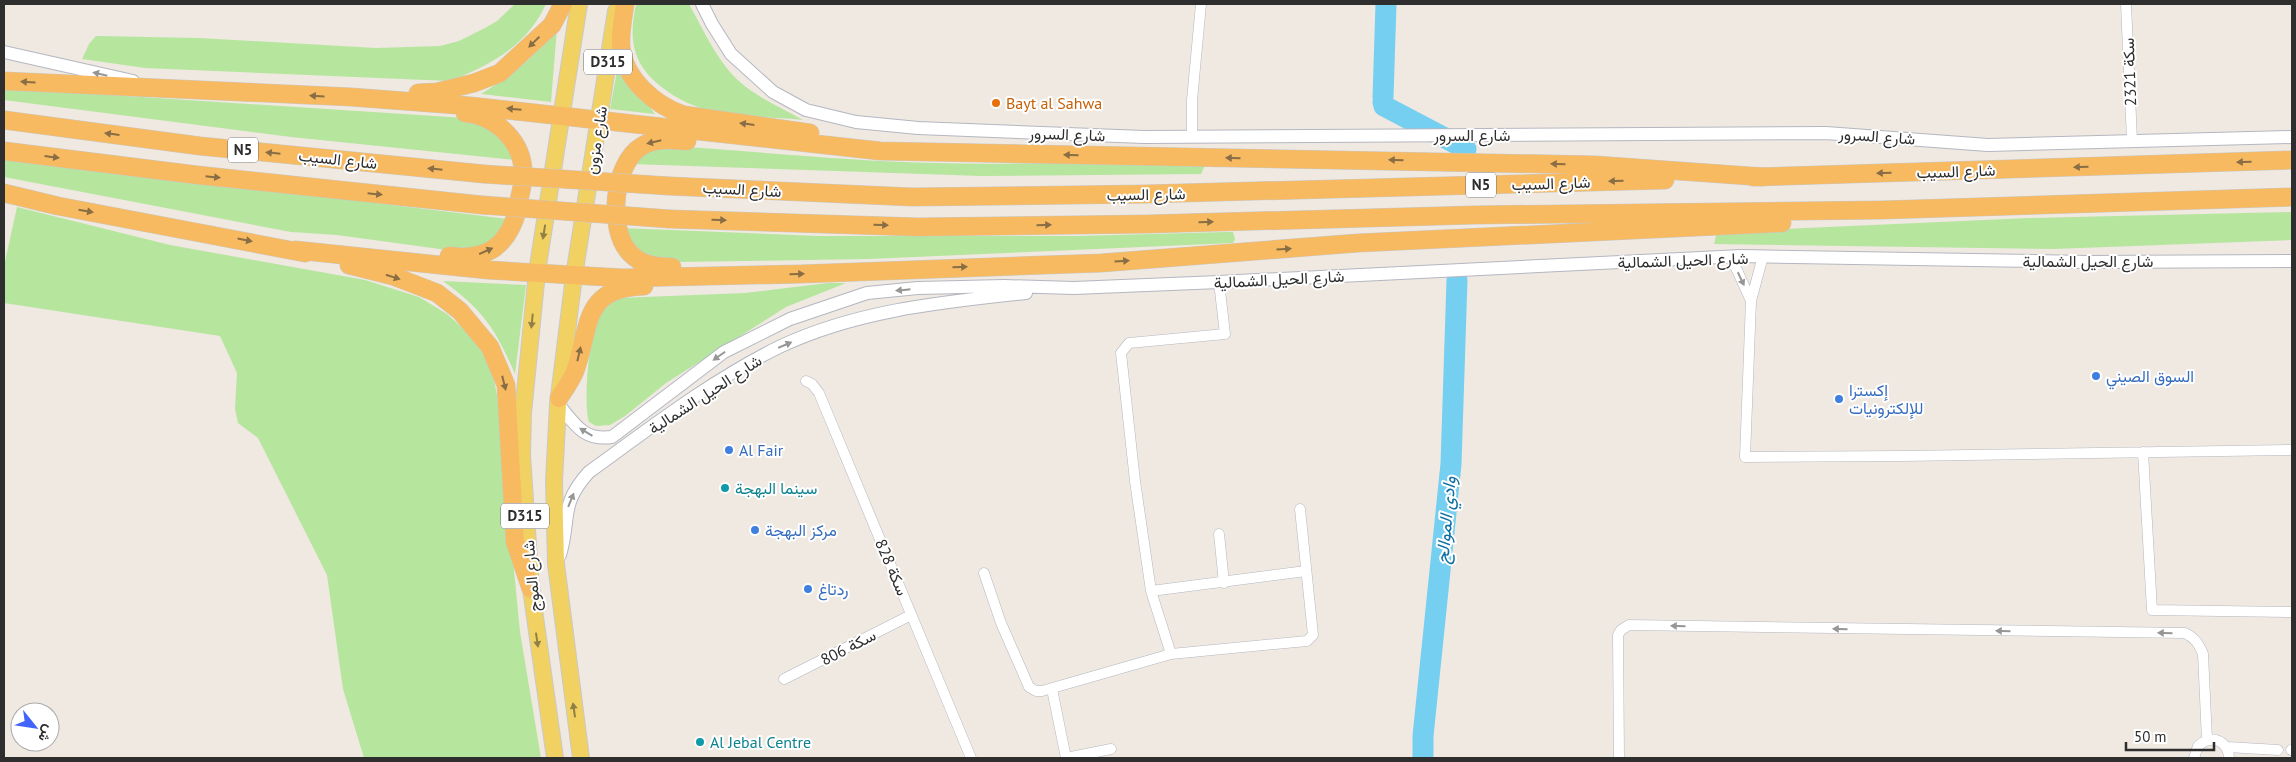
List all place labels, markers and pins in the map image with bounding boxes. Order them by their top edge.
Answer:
place label: Bayt al Sahwa [1006,93,1102,113]
marker: Bayt al Sahwa [990,97,1002,109]
place label: السوق الصيني [2106,366,2194,390]
marker: السوق الصيني [2090,370,2102,382]
place label: إكسترا للإلكترونيات [1849,380,1923,419]
marker: إكسترا للإلكترونيات [1833,393,1845,405]
place label: Al Fair [739,440,784,460]
marker: Al Fair [723,444,735,456]
place label: سينما البهجة [735,478,817,499]
marker: سينما البهجة [719,482,731,494]
place label: مركز البهجة [765,520,837,541]
marker: مركز البهجة [749,524,761,536]
place label: ردتاغ [818,579,849,601]
marker: ردتاغ [802,583,814,595]
place label: Al Jebal Centre [710,732,811,752]
marker: Al Jebal Centre [694,736,706,748]

